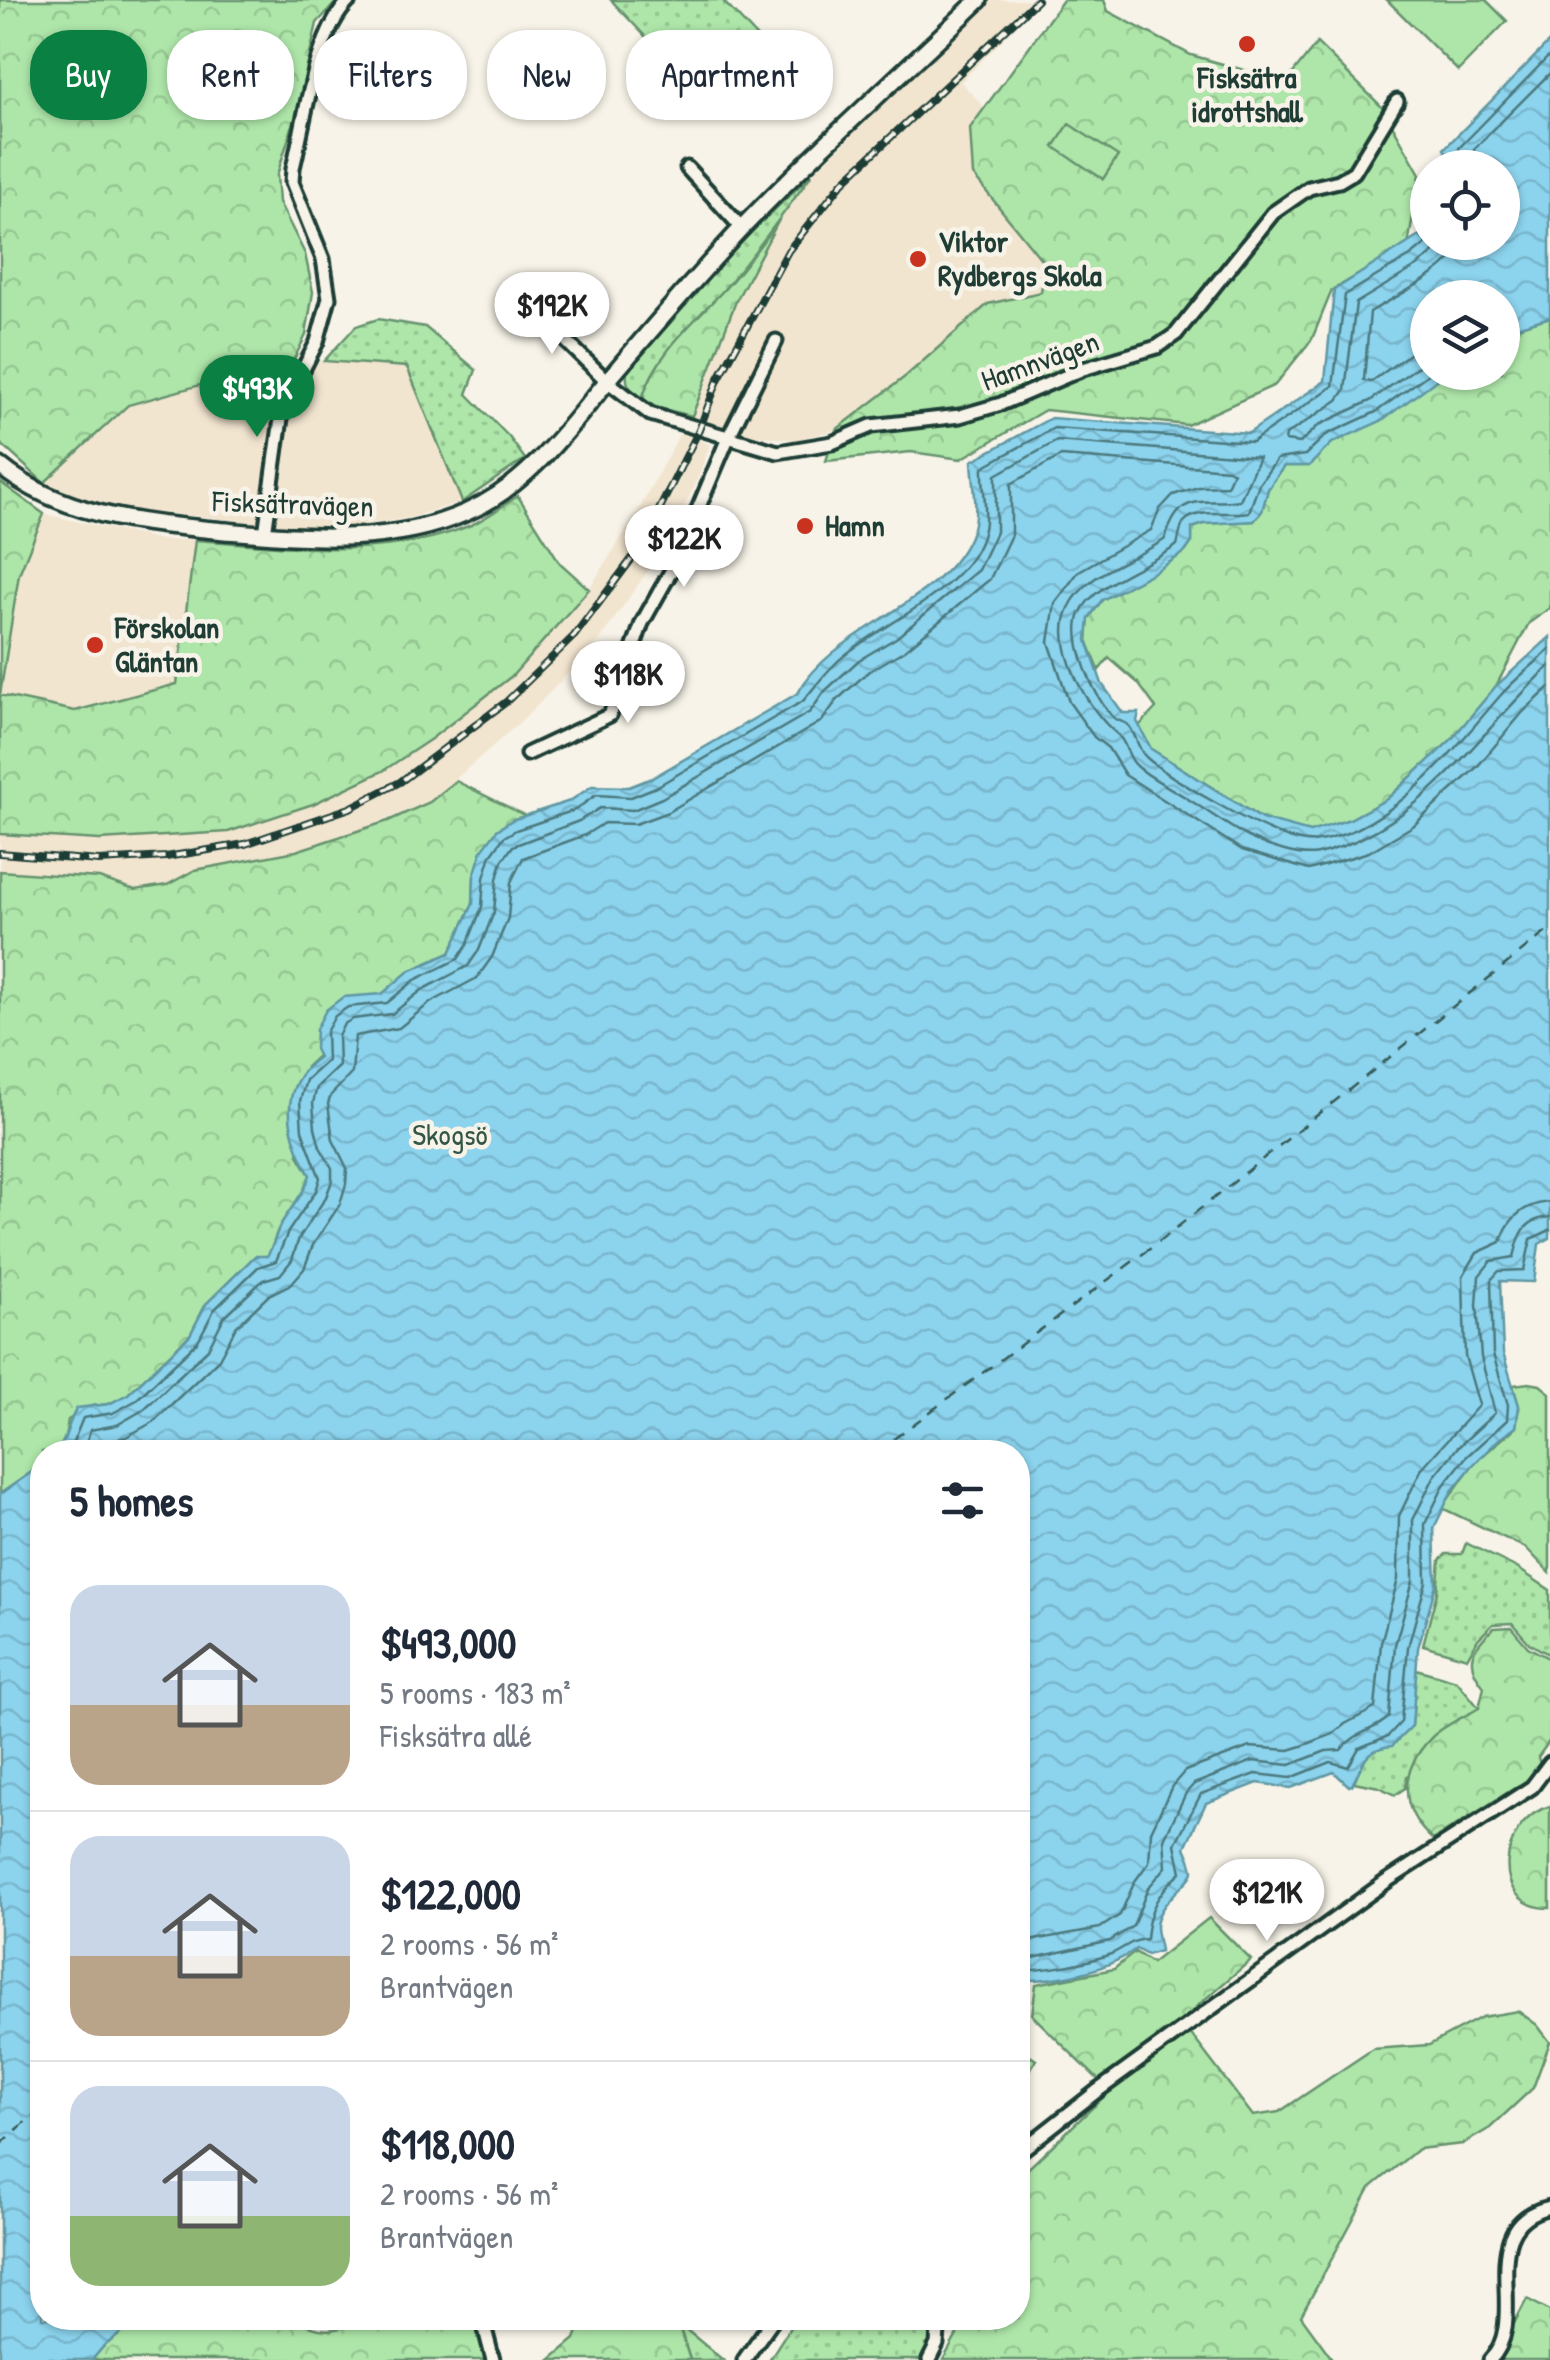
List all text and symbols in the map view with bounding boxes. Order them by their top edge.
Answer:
chip: Buy [30,30,147,120]
chip: Rent [167,30,294,120]
chip: Filters [314,30,467,120]
chip: New [487,30,606,120]
chip: Apartment [626,30,833,120]
marker: Fisksätra idrottshall [1236,33,1258,55]
place label: Fisksätra idrottshall [1191,57,1304,131]
map controls [1410,150,1520,390]
button: locate [1410,150,1520,260]
place label: Viktor Rydbergs Skola [938,221,1102,296]
marker: Viktor Rydbergs Skola [907,248,929,270]
pin: $192K [482,272,622,357]
button: layers [1410,280,1520,390]
text: $192K [516,283,588,326]
street label: Hamnvägen [975,320,1104,400]
pin: $493K [187,355,327,440]
text: $493K [221,366,293,409]
street label: Fisksätravägen [211,480,374,526]
pin: $122K [614,505,754,590]
place label: Hamn [825,505,885,545]
marker: Hamn [794,515,816,537]
text: $122K [647,516,721,559]
place label: Förskolan Gläntan [114,607,219,681]
marker: Förskolan Gläntan [84,634,106,656]
pin: $118K [558,641,698,726]
text: $118K [593,652,663,695]
park label: Skogsö [412,1114,488,1154]
text: 5 homes [70,1472,193,1529]
icon: filters [935,1473,990,1528]
text: $493,000 [380,1614,516,1671]
icon: home [150,1625,270,1745]
text: 5 rooms · 183 m² [380,1671,571,1714]
text: Fisksätra allé [380,1714,532,1757]
pin: $121K [1197,1859,1337,1944]
text: $122,000 [380,1865,521,1922]
text: $121K [1231,1870,1303,1913]
icon: home [150,1876,270,1996]
text: 2 rooms · 56 m² [380,1922,558,1965]
text: Brantvägen [380,1965,513,2008]
text: $118,000 [380,2115,515,2172]
icon: home [150,2126,270,2246]
text: 2 rooms · 56 m² [380,2172,558,2215]
text: Brantvägen [380,2215,513,2258]

